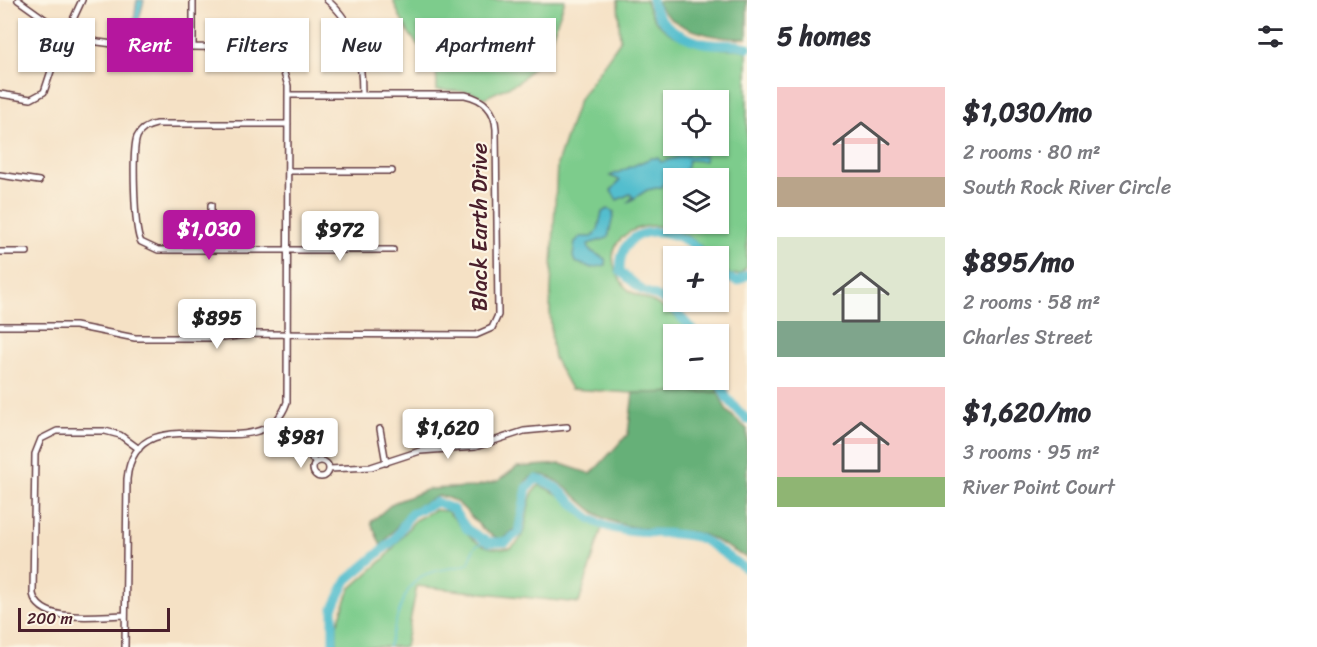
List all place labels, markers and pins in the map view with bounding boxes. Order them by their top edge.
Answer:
pin: $1,030 [160,210,258,261]
pin: $972 [304,211,376,262]
pin: $895 [181,299,253,350]
pin: $1,620 [399,409,497,460]
pin: $981 [265,418,337,469]

